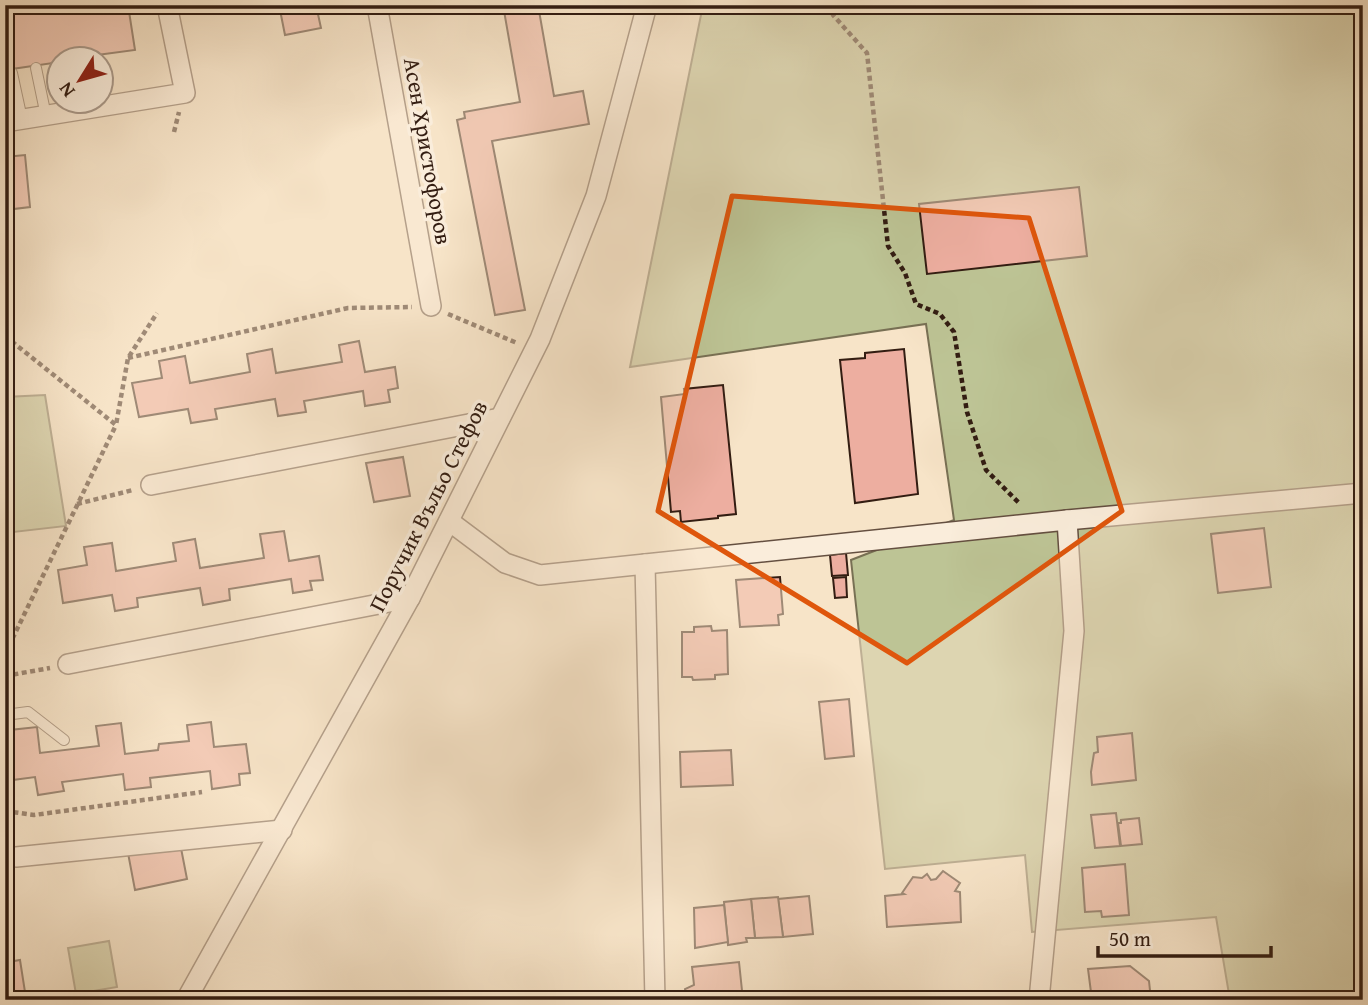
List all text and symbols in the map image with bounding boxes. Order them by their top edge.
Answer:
north arrow [46,46,116,116]
street label: Асен Христофоров [396,55,461,247]
text: N [51,76,81,104]
street label: Поручик Въльо Стефов [360,394,495,617]
scale bar [1098,914,1272,958]
text: 50 m [1109,923,1151,954]

